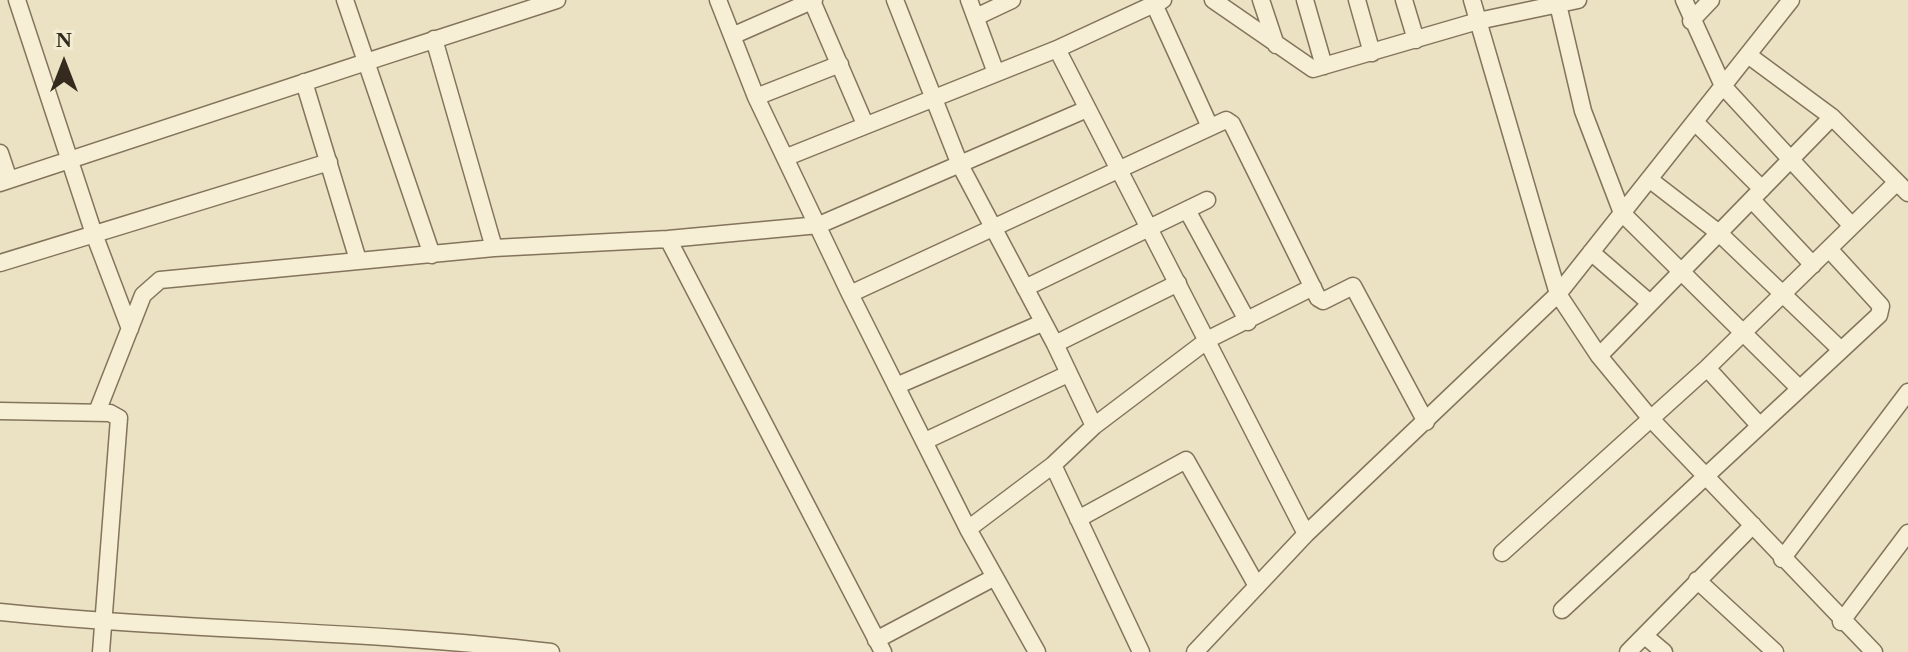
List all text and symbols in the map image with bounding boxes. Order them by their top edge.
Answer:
north arrow [24,24,104,104]
text: N [56,27,72,52]

